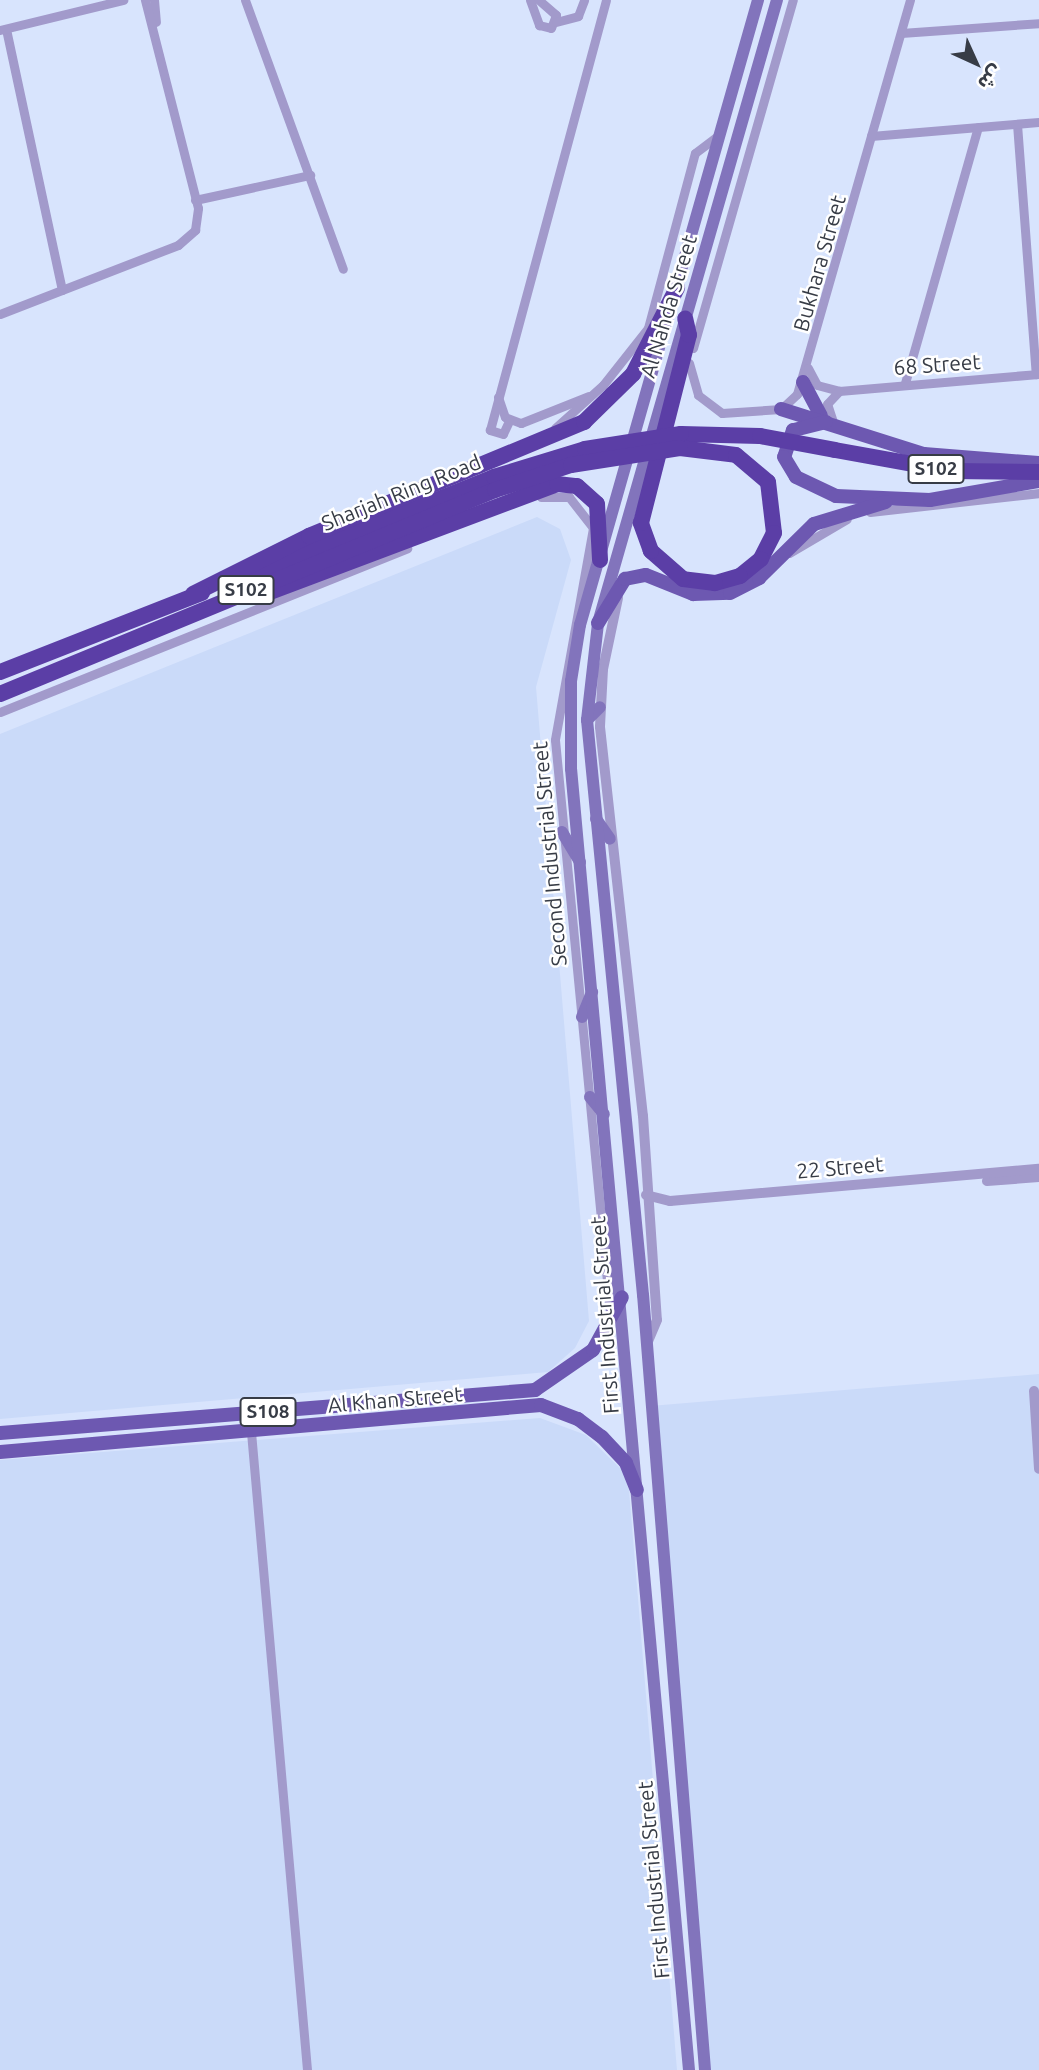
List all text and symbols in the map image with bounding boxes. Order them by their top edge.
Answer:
north arrow [941,28,1011,98]
text: ش [974,61,1008,95]
street label: Bukhara Street [787,192,851,334]
street label: Al Nahda Street [634,231,702,381]
street label: 68 Street [893,348,981,380]
street label: Sharjah Ring Road [318,448,484,536]
road number: S102 [906,454,966,484]
road number: S102 [216,575,276,606]
street label: Second Industrial Street [527,741,571,967]
street label: 22 Street [796,1151,884,1183]
street label: First Industrial Street [585,1215,623,1415]
street label: Al Khan Street [327,1381,463,1417]
road number: S108 [238,1396,298,1428]
street label: First Industrial Street [632,1780,674,1980]

